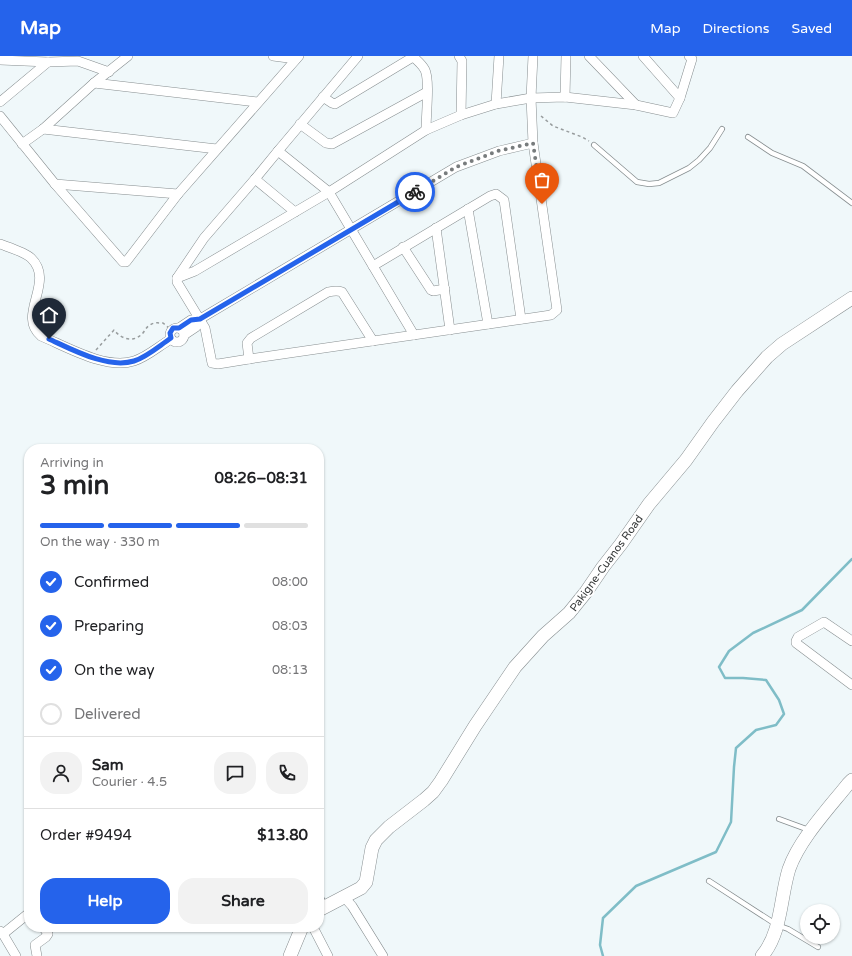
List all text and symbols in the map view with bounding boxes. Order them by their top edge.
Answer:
text: Map [20,17,61,39]
text: Map [650,20,681,37]
text: Directions [703,20,770,37]
text: Saved [792,20,832,37]
pin [525,163,559,204]
icon: bag [531,169,553,191]
courier [395,172,435,212]
icon: bike [404,181,426,203]
pin [32,298,66,339]
icon: home [38,304,60,326]
text: Arriving in [40,455,104,471]
text: 08:26–08:31 [215,469,308,487]
text: 3 min [40,470,109,501]
street label: Pakigne-Cuanos Road [567,513,646,614]
text: On the way · 330 m [40,534,160,550]
icon: check [40,571,62,593]
text: Confirmed [74,573,149,591]
text: 08:00 [272,574,308,590]
icon: check [40,615,62,637]
text: Preparing [74,617,144,635]
text: 08:03 [272,618,308,634]
icon: check [40,659,62,681]
text: On the way [74,661,154,679]
text: 08:13 [272,662,308,678]
text: Delivered [74,705,141,723]
button: person [40,752,82,794]
button: chat [214,752,256,794]
button: phone [266,752,308,794]
text: Sam [92,756,123,774]
text: Courier · 4.5 [92,774,167,790]
text: Order #9494 [40,826,132,844]
text: $13.80 [257,826,308,844]
button: Help [40,878,170,924]
button: Share [178,878,308,924]
map controls [800,904,840,944]
button: locate [800,904,840,944]

